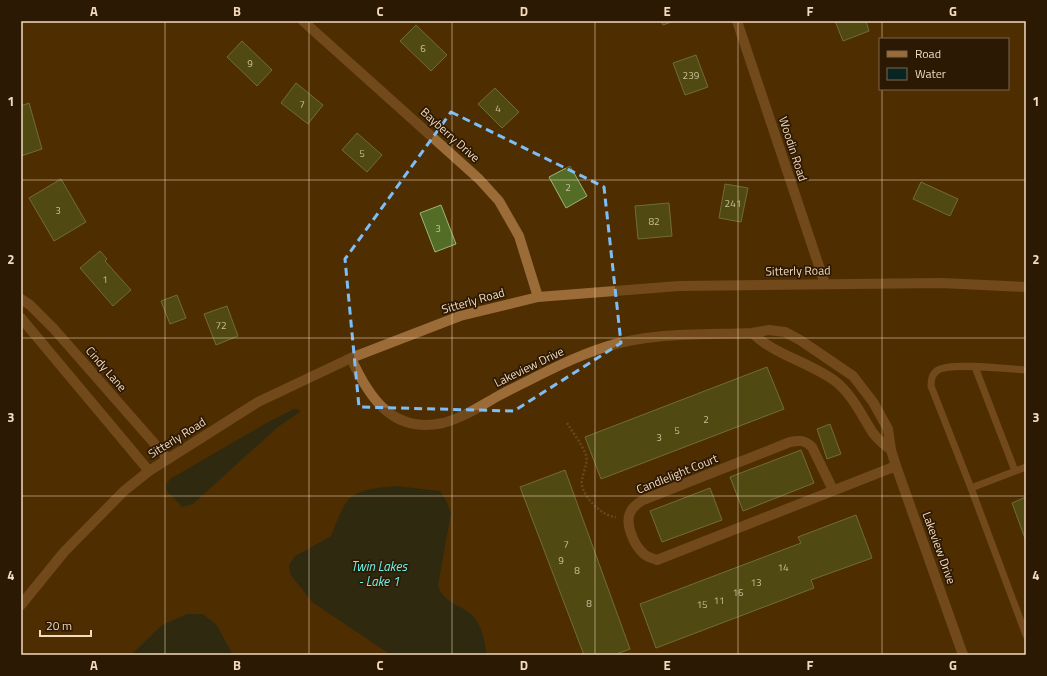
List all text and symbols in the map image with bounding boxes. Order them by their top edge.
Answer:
text: A [90,1,98,21]
text: B [233,1,241,21]
text: C [376,1,384,21]
text: D [520,1,528,21]
text: E [663,1,671,21]
text: F [807,1,814,21]
text: G [949,1,957,21]
legend [879,38,1009,90]
house number: 6 [420,41,426,56]
text: Road [915,44,941,63]
house number: 9 [247,56,253,71]
text: Water [915,64,946,83]
house number: 239 [683,68,700,83]
text: 1 [7,91,15,111]
text: 1 [1032,91,1040,111]
house number: 7 [299,97,305,112]
house number: 4 [495,101,501,116]
street label: Bayberry Drive [416,103,484,167]
street label: Woodin Road [774,114,813,184]
house number: 5 [359,146,365,161]
house number: 2 [565,180,571,195]
house number: 241 [725,196,741,211]
house number: 3 [55,203,61,218]
house number: 82 [648,214,660,229]
house number: 3 [435,221,441,236]
text: 2 [7,249,15,269]
text: 2 [1032,249,1040,269]
street label: Sitterly Road [765,260,831,281]
house number: 1 [102,272,108,287]
street label: Sitterly Road [439,282,507,319]
house number: 72 [215,318,227,333]
street label: Lakeview Drive [491,341,567,392]
street label: Cindy Lane [81,342,131,396]
text: 3 [7,407,15,427]
text: 3 [1032,407,1040,427]
street label: Sitterly Road [144,412,209,463]
house number: 2 [703,412,709,427]
house number: 5 [674,423,680,438]
house number: 3 [656,430,662,445]
street label: Candlelight Court [633,448,721,499]
street label: Lakeview Drive [918,509,961,587]
house number: 7 [563,537,569,552]
house number: 9 [558,553,564,568]
water label: Twin Lakes - Lake 1 [351,556,408,591]
house number: 14 [777,560,789,575]
house number: 8 [574,563,580,578]
text: 4 [7,565,15,585]
text: 4 [1032,565,1040,585]
house number: 13 [750,575,762,590]
house number: 16 [732,585,744,600]
house number: 11 [713,593,725,608]
house number: 8 [586,596,592,611]
house number: 15 [696,597,708,612]
scale bar [40,612,91,638]
text: 20 m [46,616,72,635]
text: A [90,655,98,675]
text: B [233,655,241,675]
text: C [376,655,384,675]
text: D [520,655,528,675]
text: E [663,655,671,675]
text: F [807,655,814,675]
text: G [949,655,957,675]

